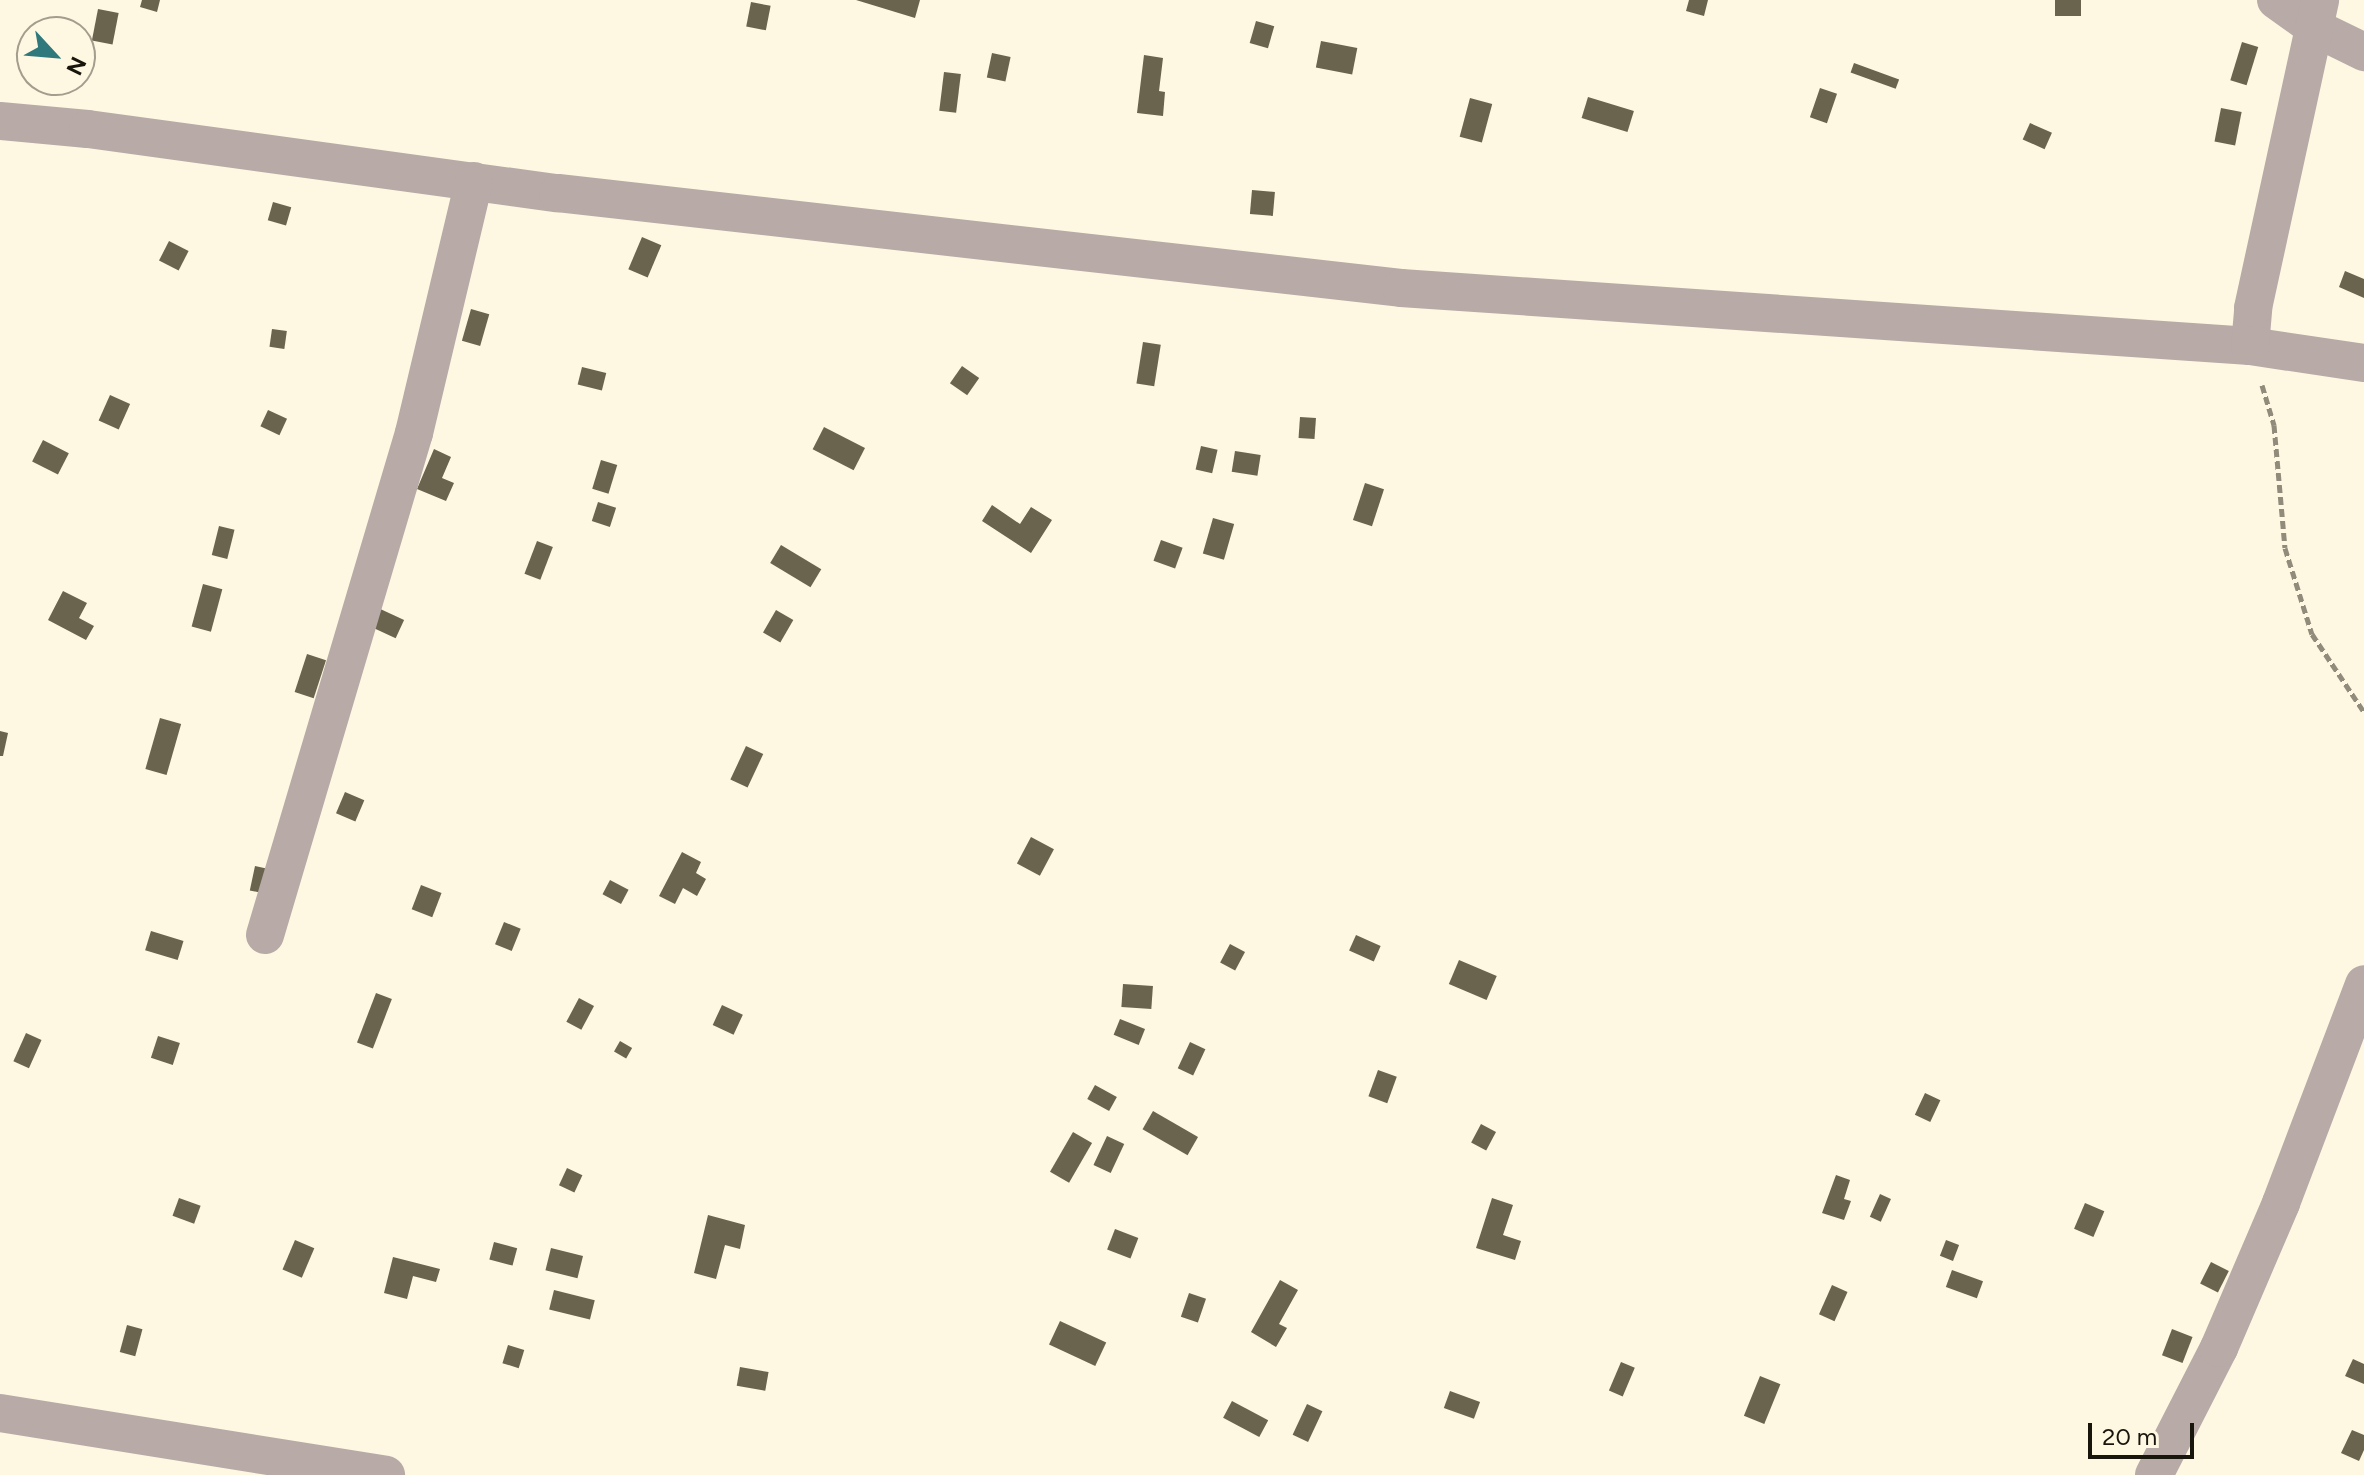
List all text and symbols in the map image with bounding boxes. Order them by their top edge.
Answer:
north arrow [16,16,96,96]
text: N [60,52,92,79]
scale bar [2092,1407,2198,1457]
text: 20 m [2102,1422,2157,1451]

